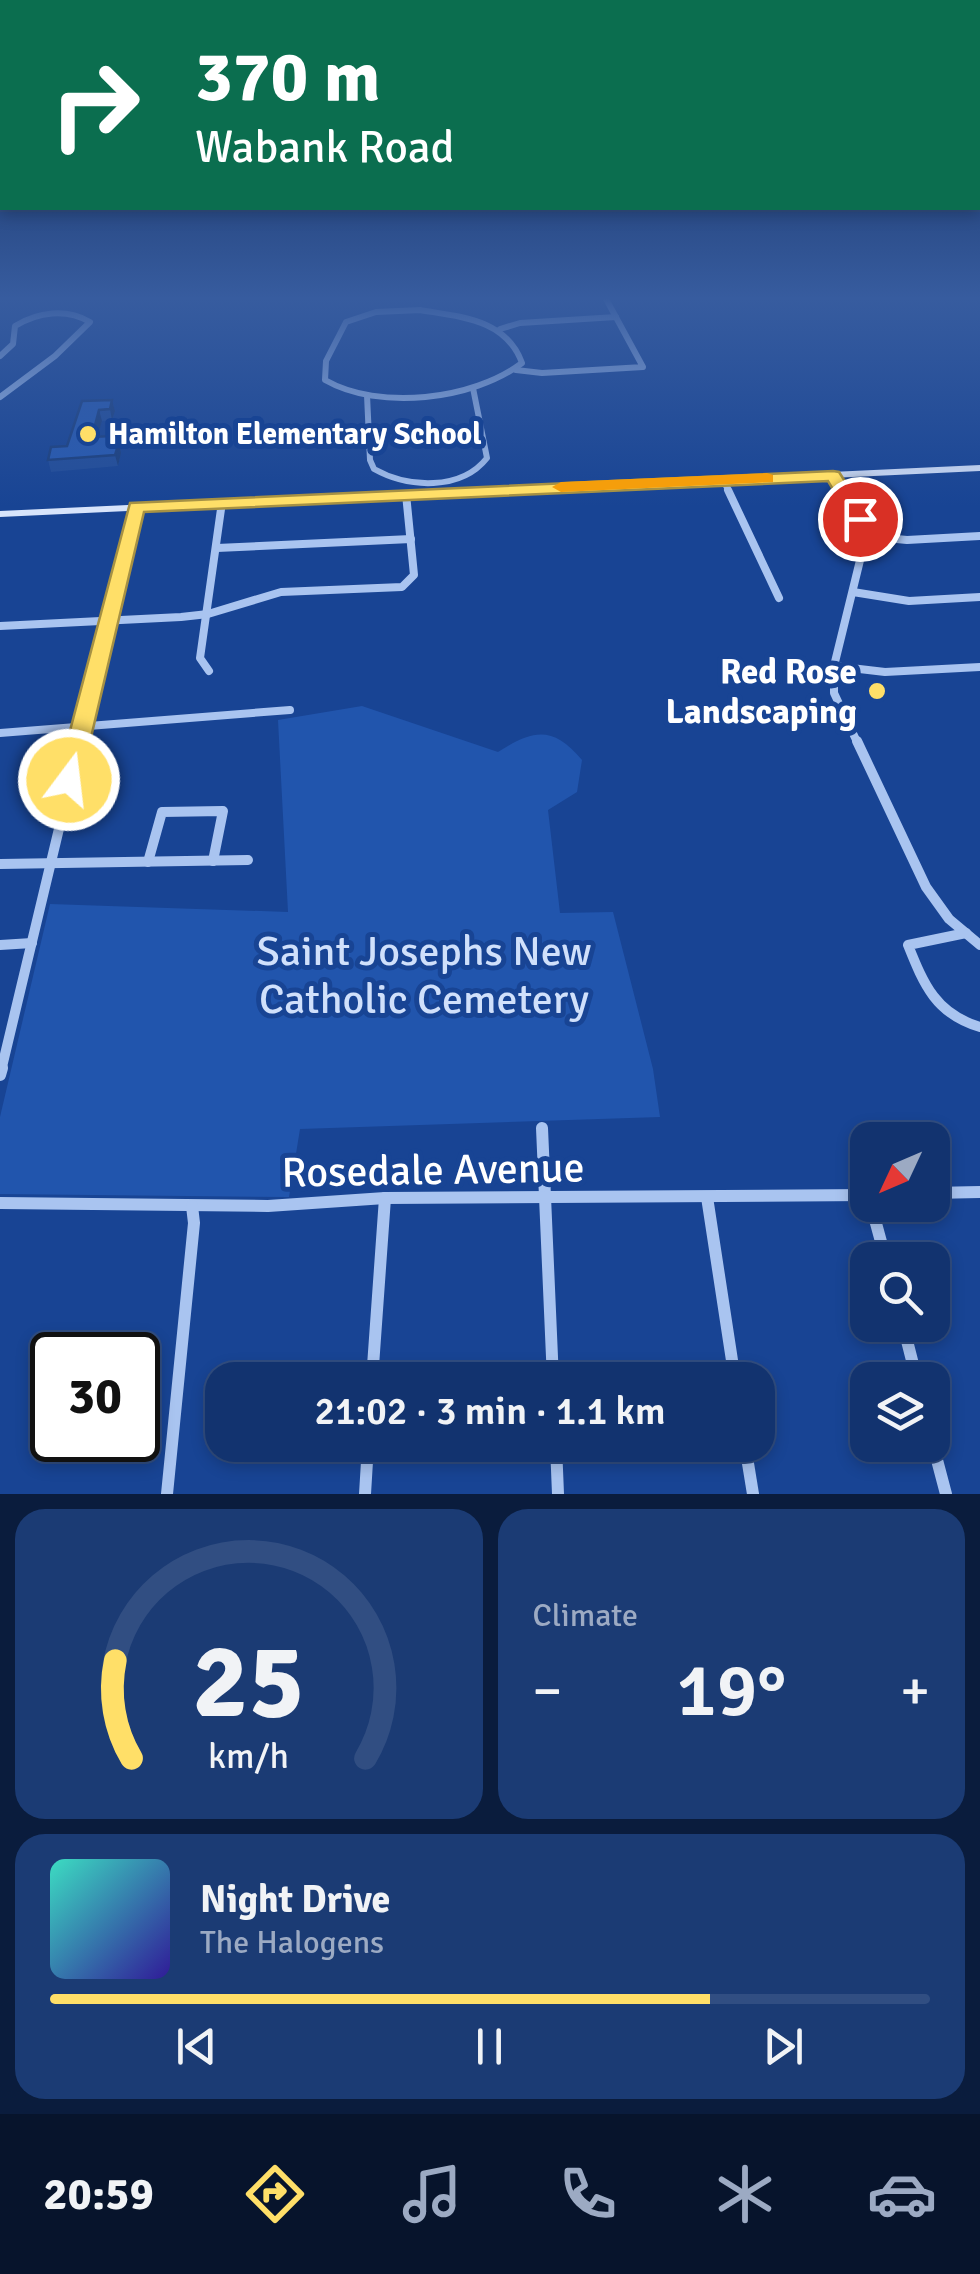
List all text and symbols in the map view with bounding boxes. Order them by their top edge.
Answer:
text: 370 m [195,34,380,120]
icon: right [30,40,160,170]
text: Wabank Road [195,120,454,175]
place label: Hamilton Elementary School [108,416,482,453]
marker: Hamilton Elementary School [77,423,99,445]
pin [818,477,903,562]
icon: arrive [833,492,888,547]
place label: Red Rose Landscaping [666,650,857,733]
marker: Red Rose Landscaping [866,680,888,702]
position arrow [17,728,121,832]
park label: Saint Josephs New Catholic Cemetery [256,926,592,1025]
north arrow [850,1122,950,1222]
map controls [850,1122,950,1462]
street label: Rosedale Avenue [281,1142,585,1199]
button: search [850,1242,950,1342]
speed limit sign: 30 [30,1332,160,1462]
button: layers [850,1362,950,1462]
text: 21:02 · 3 min · 1.1 km [314,1388,666,1435]
text: Climate [533,1596,638,1635]
text: 25 [193,1618,305,1746]
text: 19° [676,1644,786,1737]
text: − [533,1657,562,1725]
text: + [900,1657,930,1725]
text: km/h [208,1734,289,1778]
text: Night Drive [200,1876,390,1923]
text: The Halogens [200,1923,384,1962]
icon: previous [169,2019,224,2074]
icon: pause [462,2019,517,2074]
icon: next [756,2019,811,2074]
icon: directions [240,2159,310,2229]
icon: music [397,2159,467,2229]
icon: phone [553,2159,623,2229]
icon: climate [710,2159,780,2229]
icon: car [867,2159,937,2229]
text: 20:59 [43,2167,154,2222]

